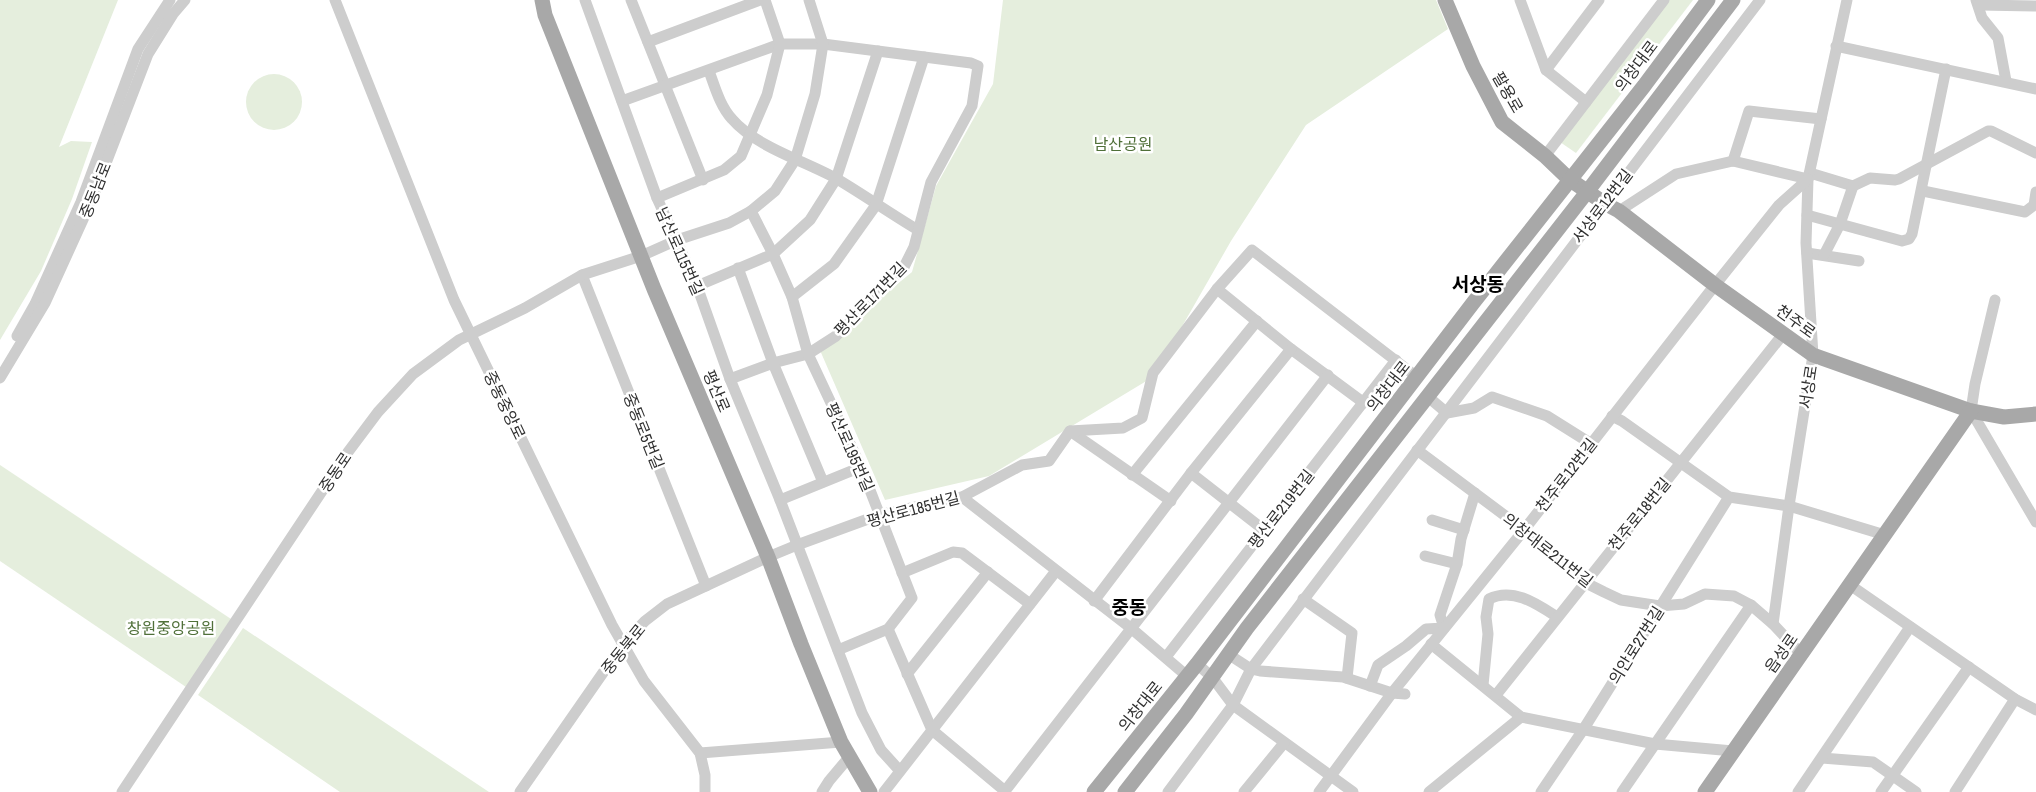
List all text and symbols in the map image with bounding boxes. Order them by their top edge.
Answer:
street label: 의창대로 [1609,36,1663,96]
street label: 팔용로 [1487,67,1529,117]
park label: 남산공원 [1094,133,1152,155]
street label: 중동남로 [74,158,116,221]
street label: 서상로12번길 [1567,164,1637,248]
street label: 남산로115번길 [651,203,709,299]
street label: 평산로171번길 [829,257,911,341]
district label: 서상동 [1452,271,1504,297]
street label: 천주로 [1772,299,1821,343]
street label: 의창대로 [1361,356,1415,416]
street label: 서상로 [1794,363,1822,411]
street label: 평산로 [698,366,736,416]
street label: 중동중앙로 [479,367,531,443]
street label: 중동로5번길 [619,389,669,473]
street label: 평산로195번길 [821,399,879,495]
street label: 천주로12번길 [1530,433,1602,517]
street label: 중동로 [314,447,357,496]
street label: 평산로219번길 [1243,465,1319,553]
street label: 천주로18번길 [1603,473,1675,555]
street label: 평산로185번길 [864,486,962,532]
street label: 의창대로211번길 [1498,508,1598,592]
district label: 중동 [1112,594,1146,620]
street label: 의안로27번길 [1603,602,1669,688]
park label: 창원중앙공원 [127,617,215,639]
street label: 중동북로 [596,619,650,679]
street label: 읍성로 [1759,628,1803,677]
street label: 의창대로 [1113,676,1167,736]

